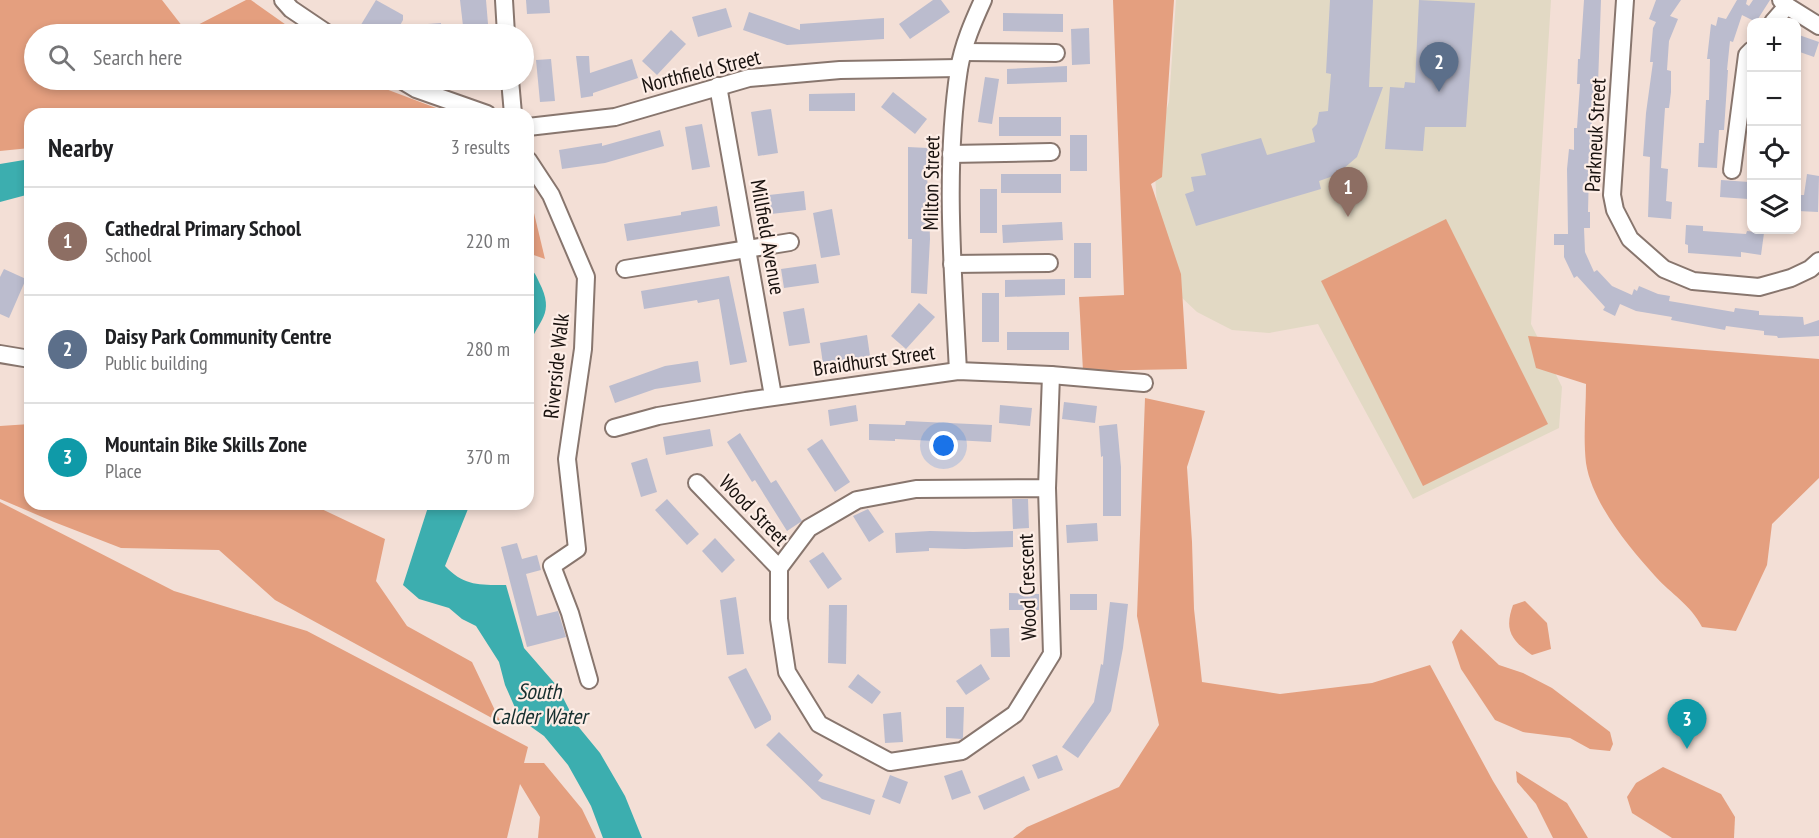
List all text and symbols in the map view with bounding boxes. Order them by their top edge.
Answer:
map controls [1747,18,1801,234]
button: + [1747,18,1801,72]
search box [24,24,534,90]
icon: search [45,41,78,74]
pin: 2 [1420,42,1458,92]
text: Search here [93,43,182,71]
street label: Northfield Street [639,43,763,99]
button: − [1747,72,1801,126]
street label: Parkneuk Street [1579,77,1611,193]
button: locate [1747,126,1801,180]
text: Nearby [48,131,113,164]
text: 3 results [451,134,510,160]
street label: Milton Street [917,135,945,231]
pin: 1 [1328,168,1368,217]
street label: Millfield Avenue [745,177,791,297]
button: layers [1747,180,1801,234]
text: Cathedral Primary School [105,214,301,242]
text: 1 [63,228,72,254]
text: 220 m [466,228,510,254]
text: School [105,242,151,268]
street label: Riverside Walk [537,312,575,420]
text: Daisy Park Community Centre [105,322,332,350]
text: 2 [63,336,72,362]
text: 280 m [466,336,510,362]
street label: Braidhurst Street [811,338,937,382]
text: Public building [105,350,208,376]
text: Mountain Bike Skills Zone [105,430,307,458]
your location [929,431,958,460]
text: 3 [63,444,72,470]
text: 370 m [466,444,510,470]
text: Place [105,458,142,484]
street label: Wood Street [714,469,795,551]
street label: Wood Crescent [1012,533,1042,641]
water label: South Calder Water [491,677,590,730]
pin: 3 [1668,700,1706,749]

